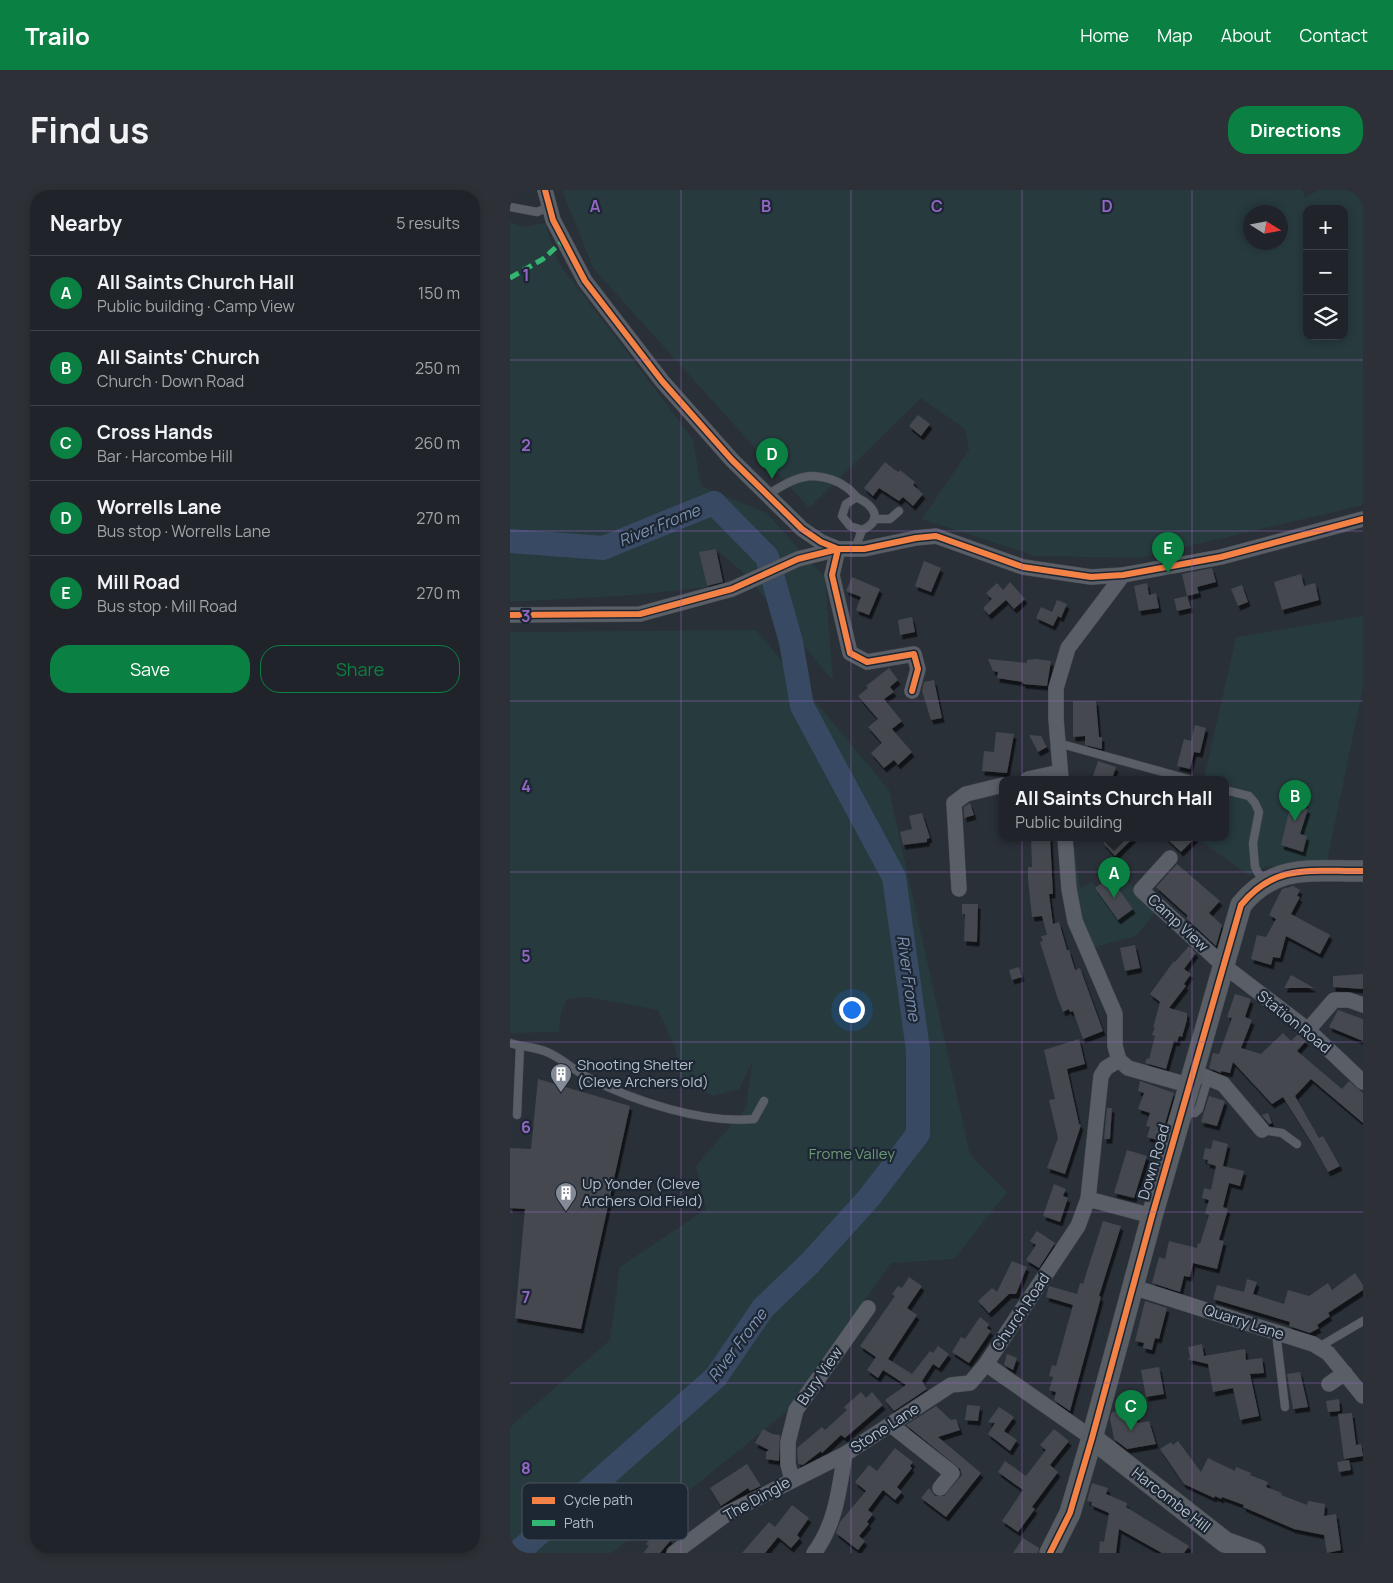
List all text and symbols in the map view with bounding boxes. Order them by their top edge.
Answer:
text: Trailo [25,19,90,52]
text: Home [1080,23,1129,47]
text: Map [1157,23,1193,47]
text: About [1221,23,1271,47]
text: Contact [1299,23,1368,47]
text: Find us [30,106,149,154]
button: Directions [1228,106,1363,154]
text: A [590,195,601,217]
text: B [761,195,771,217]
text: C [931,195,943,217]
text: D [1101,195,1113,217]
north arrow [1243,205,1288,250]
map controls [1303,205,1348,340]
button: + [1303,205,1348,250]
text: Nearby [50,209,122,237]
text: 5 results [396,212,460,234]
button: − [1303,250,1348,295]
text: 1 [522,264,530,286]
text: All Saints Church Hall [97,269,294,295]
text: A [61,282,71,304]
text: 150 m [418,282,460,304]
text: Public building · Camp View [97,295,295,317]
button: layers [1303,295,1348,340]
text: All Saints' Church [97,344,260,370]
text: B [61,357,71,379]
text: 250 m [415,357,460,379]
text: Church · Down Road [97,370,244,392]
text: Cross Hands [97,419,213,445]
text: C [60,432,72,454]
text: 260 m [414,432,460,454]
text: 2 [521,434,531,456]
pin: D [756,438,788,479]
text: Bar · Harcombe Hill [97,445,233,467]
text: Worrells Lane [97,494,222,520]
water label: River Frome [615,498,704,551]
text: D [60,507,72,529]
text: 270 m [416,507,460,529]
text: Bus stop · Worrells Lane [97,520,271,542]
pin: E [1152,532,1184,573]
text: Mill Road [97,569,180,595]
text: E [61,582,71,604]
text: 270 m [416,582,460,604]
text: Bus stop · Mill Road [97,595,237,617]
text: 3 [521,605,531,627]
button: Save [50,645,250,693]
button: Share [260,645,460,693]
text: 4 [521,775,531,797]
popup [999,776,1229,841]
pin: B [1279,780,1311,821]
text: All Saints Church Hall [1015,785,1213,811]
text: Public building [1015,811,1122,833]
pin: A [1098,857,1130,898]
street label: Camp View [1143,889,1214,957]
water label: River Frome [892,934,926,1024]
text: 5 [521,945,531,967]
street label: Station Road [1253,985,1336,1058]
your location [839,997,865,1023]
place label: Shooting Shelter (Cleve Archers old) [577,1054,709,1092]
building icon: Shooting Shelter (Cleve Archers old) [549,1062,573,1093]
text: 6 [521,1116,531,1138]
street label: Down Road [1133,1122,1174,1202]
park label: Frome Valley [809,1143,895,1164]
place label: Up Yonder (Cleve Archers Old Field) [582,1173,704,1211]
building icon: Up Yonder (Cleve Archers Old Field) [554,1181,578,1212]
street label: Church Road [987,1269,1054,1355]
text: 7 [522,1286,530,1308]
street label: Quarry Lane [1201,1299,1287,1344]
water label: River Frome [702,1303,773,1386]
street label: Bury View [792,1342,848,1409]
pin: C [1115,1390,1147,1431]
street label: Stone Lane [846,1397,923,1458]
text: 8 [521,1457,531,1479]
street label: Harcombe Hill [1127,1462,1215,1537]
street label: The Dingle [720,1472,794,1526]
legend [522,1483,688,1540]
text: Cycle path [564,1490,633,1509]
text: Path [564,1513,594,1532]

